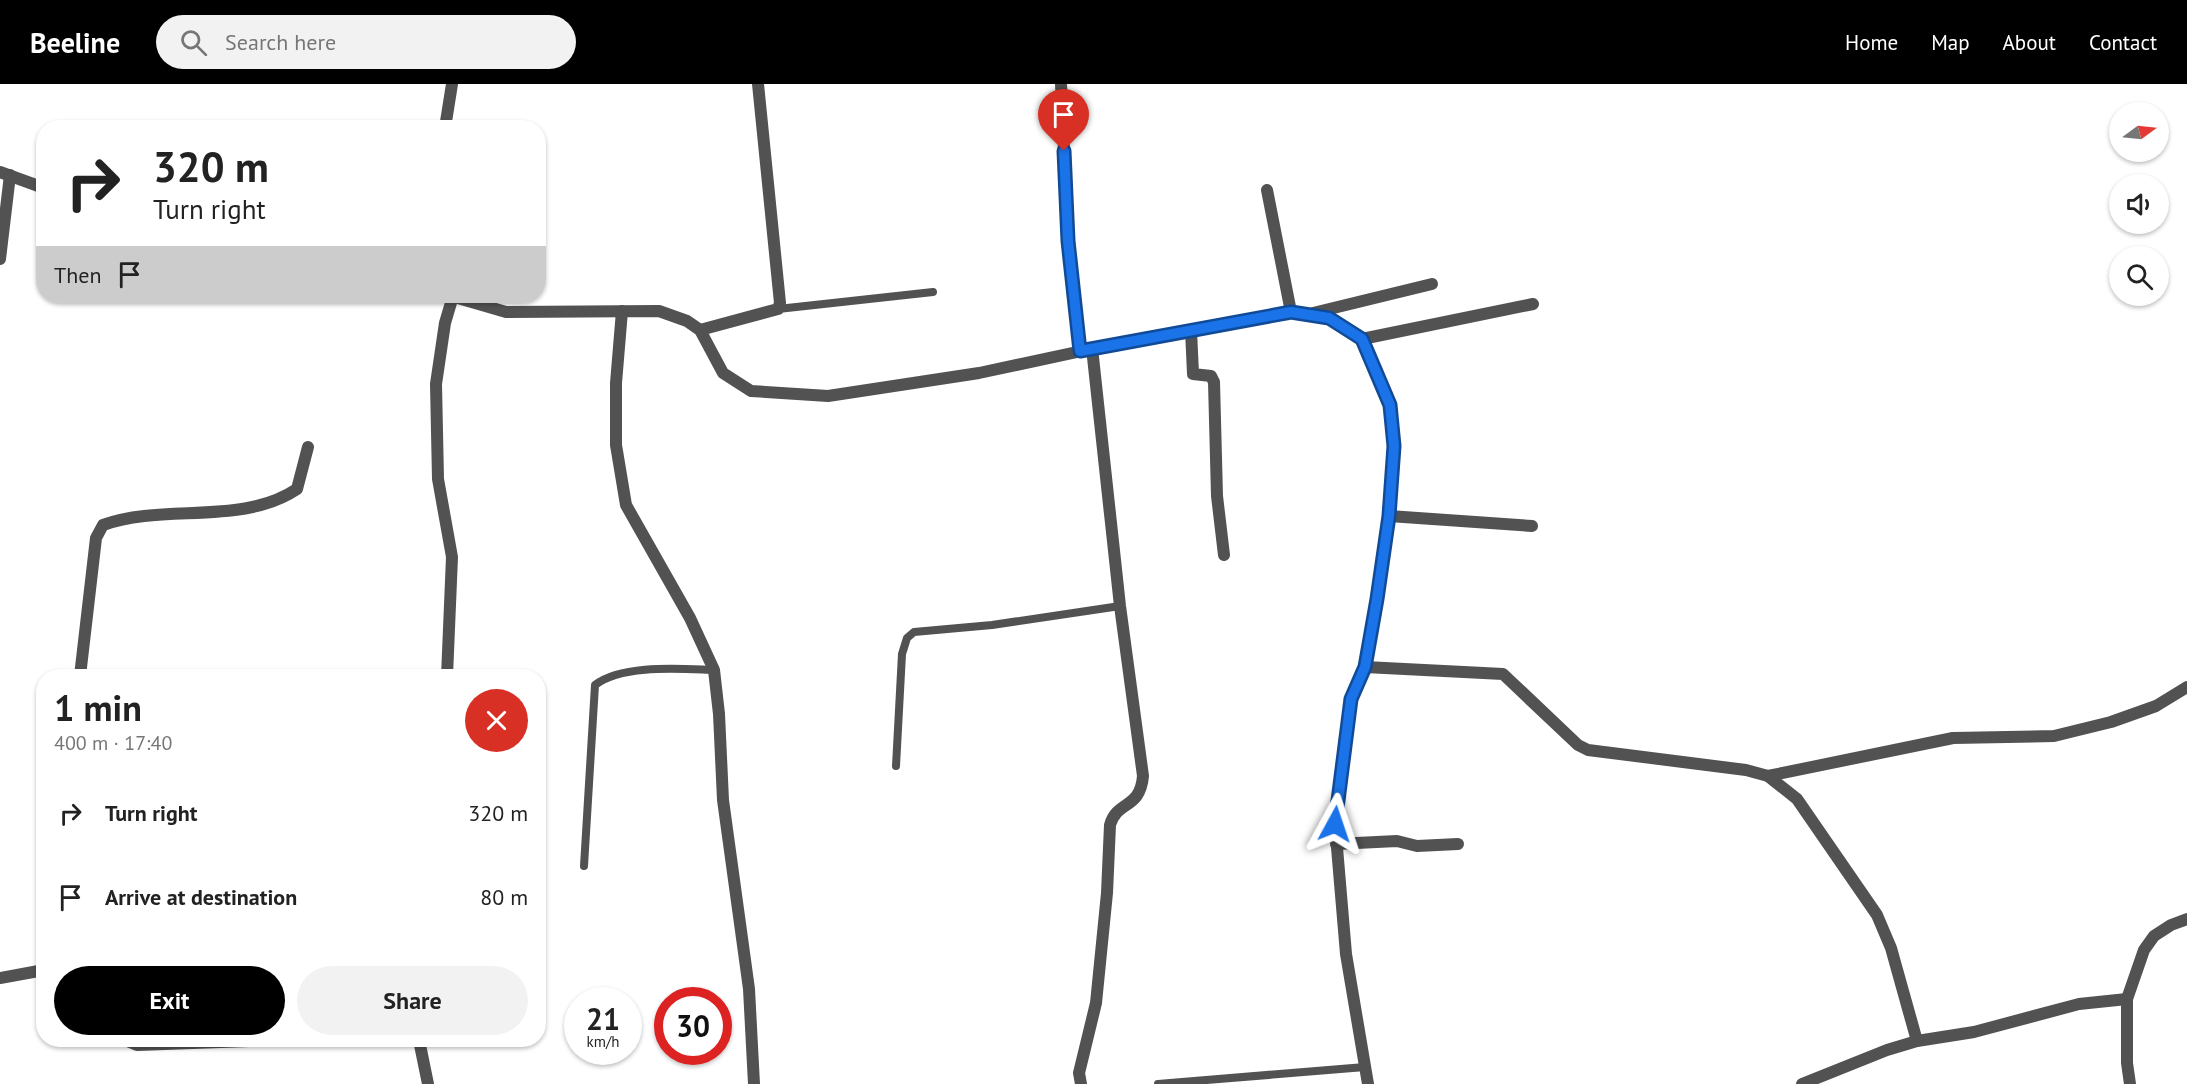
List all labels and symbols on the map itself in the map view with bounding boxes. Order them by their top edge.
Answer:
pin [1038,89,1089,151]
north arrow [2109,102,2169,162]
position arrow [1303,792,1367,856]
speed limit sign: 30 [654,987,732,1065]

